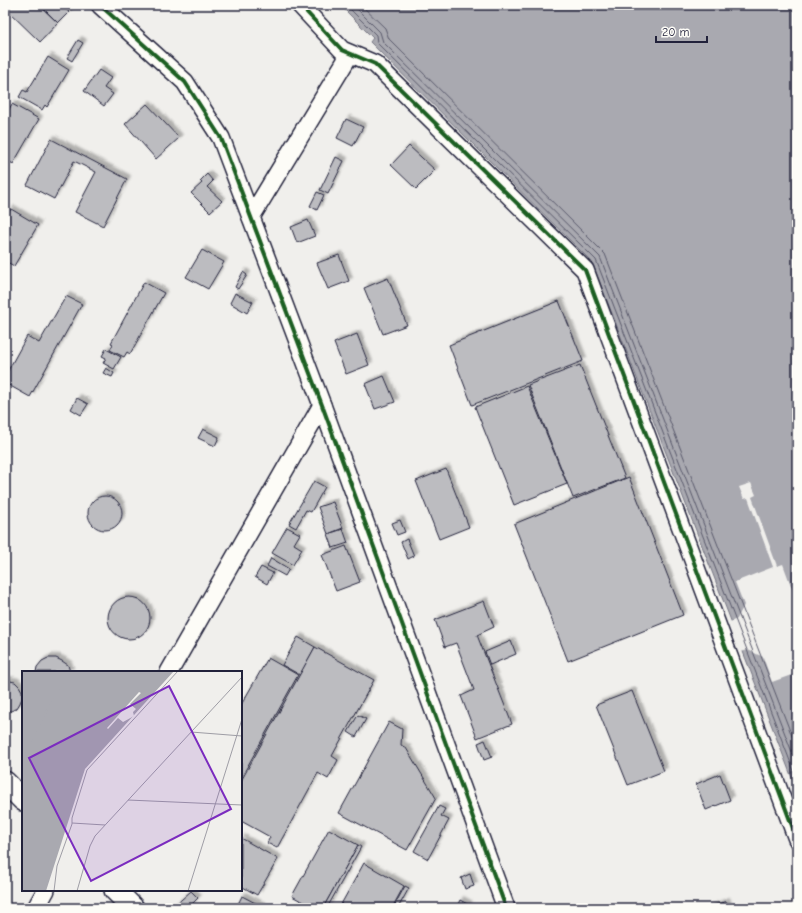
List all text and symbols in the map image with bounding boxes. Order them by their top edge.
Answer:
scale bar [656,18,707,44]
text: 20 m [662,25,690,39]
inset map [22,671,242,891]

